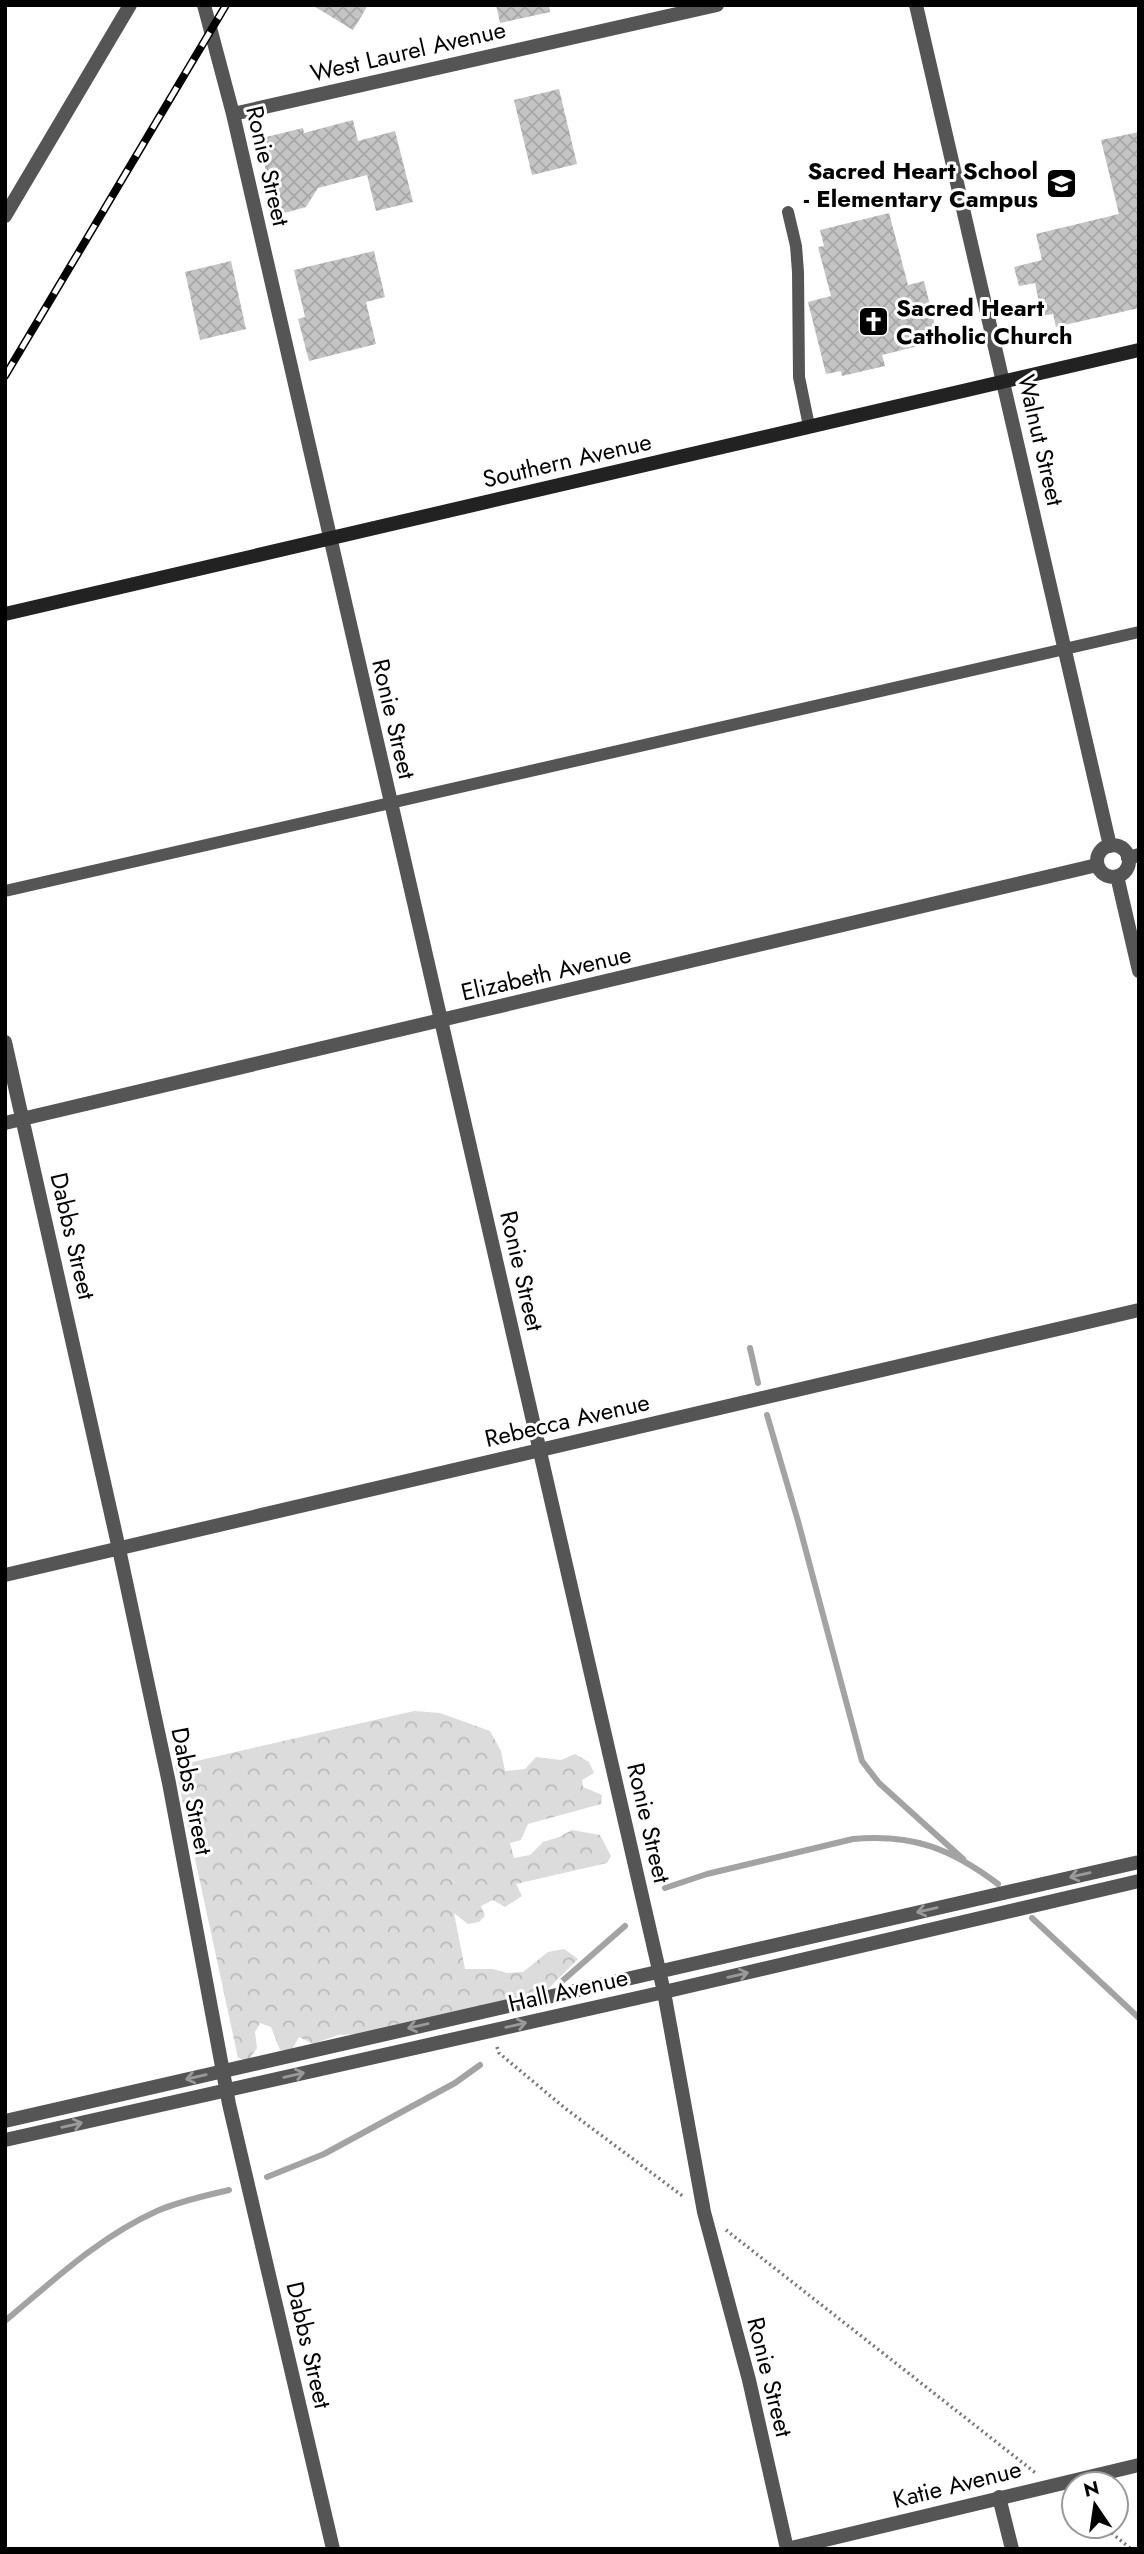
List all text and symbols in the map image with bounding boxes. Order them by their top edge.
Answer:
street label: West Laurel Avenue [307,12,509,90]
street label: Ronie Street [237,103,299,230]
place label: Sacred Heart School - Elementary Campus [804,153,1038,216]
school or university icon: Sacred Heart School - Elementary Campus [1044,167,1078,201]
place label: Sacred Heart Catholic Church [896,290,1073,353]
church icon: Sacred Heart Catholic Church [856,304,890,338]
street label: Walnut Street [1009,371,1073,509]
street label: Southern Avenue [479,424,655,496]
street label: Ronie Street [363,656,425,783]
street label: Elizabeth Avenue [457,936,635,1010]
street label: Dabbs Street [41,1169,105,1303]
street label: Ronie Street [491,1208,553,1335]
street label: Rebecca Avenue [481,1384,653,1456]
street label: Dabbs Street [162,1724,222,1858]
street label: Ronie Street [618,1760,680,1887]
one-way arrow [1069,1869,1092,1882]
one-way arrow [916,1904,939,1917]
street label: Hall Avenue [505,1959,631,2021]
one-way arrow [726,1968,749,1981]
one-way arrow [504,2018,527,2032]
one-way arrow [407,2020,430,2034]
one-way arrow [282,2068,305,2082]
one-way arrow [186,2071,208,2084]
one-way arrow [60,2118,83,2131]
street label: Dabbs Street [277,2278,341,2412]
street label: Ronie Street [738,2313,802,2441]
street label: Katie Avenue [889,2451,1025,2517]
north arrow [1060,2470,1130,2540]
text: N [1081,2474,1102,2504]

